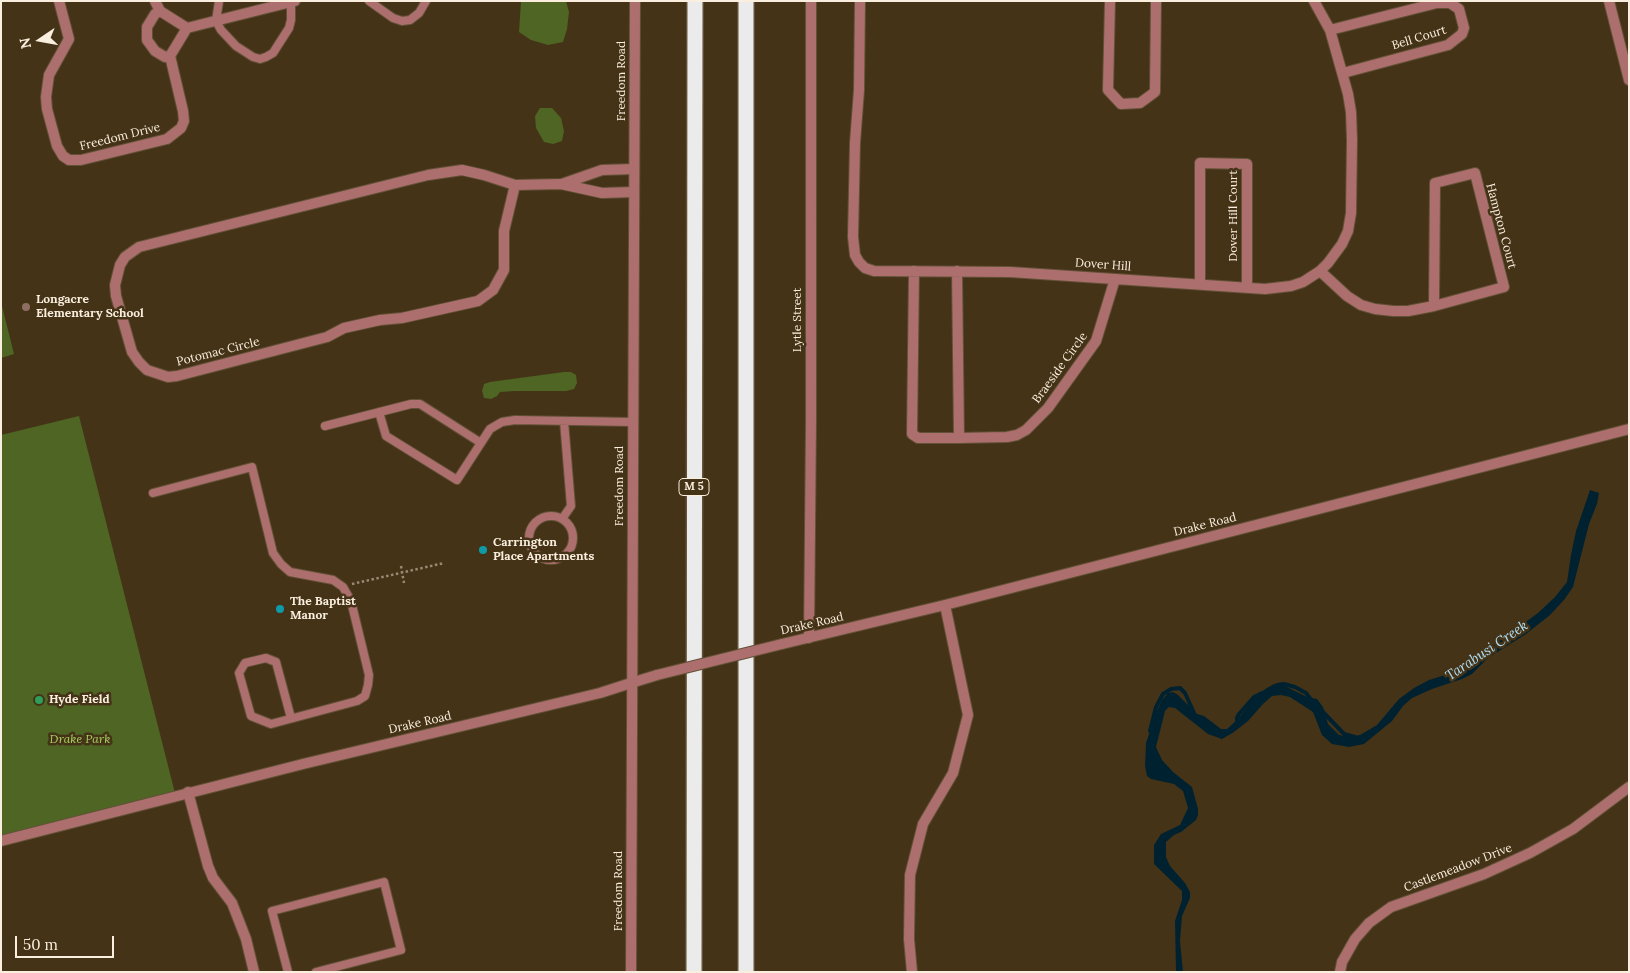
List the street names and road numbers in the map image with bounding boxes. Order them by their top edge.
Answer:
street label: Bell Court [1390,23,1448,53]
street label: Freedom Road [615,41,629,121]
street label: Freedom Drive [78,120,162,154]
street label: Dover Hill Court [1227,170,1241,262]
street label: Hampton Court [1483,182,1519,270]
street label: Dover Hill [1075,256,1131,274]
street label: Lytle Street [791,288,805,352]
street label: Braeside Circle [1029,330,1091,406]
street label: Potomac Circle [175,335,261,369]
street label: Freedom Road [613,446,627,526]
road number: M 5 [679,478,709,496]
street label: Drake Road [1172,510,1238,540]
street label: Drake Road [779,610,845,638]
street label: Drake Road [387,709,453,737]
street label: Castlemeadow Drive [1402,841,1514,895]
street label: Freedom Road [612,851,626,931]

